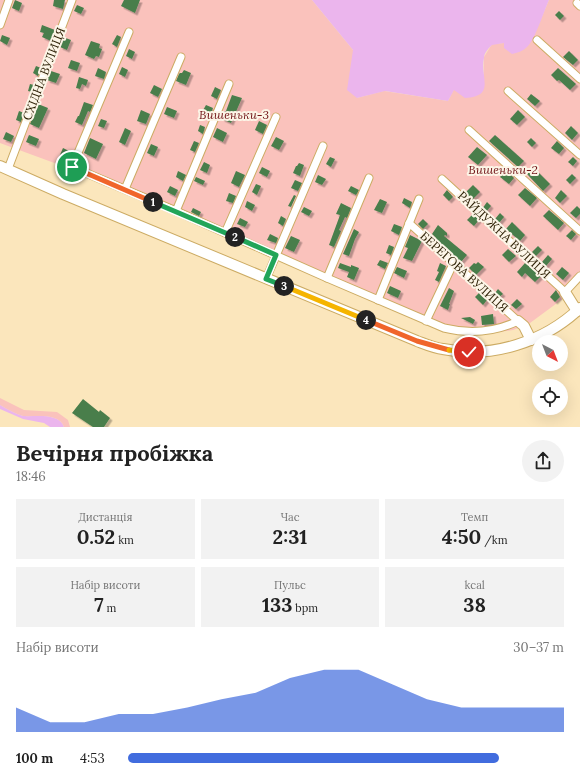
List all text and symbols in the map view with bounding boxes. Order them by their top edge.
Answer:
street label: СХІДНА ВУЛИЦЯ [19,25,68,122]
park label: Вишеньки-3 [199,107,269,122]
pin [55,150,89,184]
icon: arrive [61,156,83,178]
park label: Вишеньки-2 [468,162,538,177]
street label: РАЙДУЖНА ВУЛИЦЯ [455,188,554,281]
pin: 1 [143,192,163,212]
text: 1 [151,195,155,209]
pin: 2 [225,227,245,247]
street label: БЕРЕГОВА ВУЛИЦЯ [417,228,512,315]
text: 2 [232,230,238,244]
pin: 3 [274,276,294,296]
text: 3 [281,279,287,293]
pin: 4 [356,310,376,330]
text: 4 [363,313,369,327]
pin [452,335,486,369]
north arrow [532,335,568,371]
map controls [532,335,568,415]
icon: check [458,341,480,363]
button: locate [532,379,568,415]
text: Вечірня пробіжка [16,439,213,467]
button: share [522,440,564,482]
text: 18:46 [16,468,46,485]
text: Дистанція [78,510,132,524]
text: Час [280,510,300,524]
text: Темп [461,510,488,524]
text: 0.52 [77,524,115,549]
text: 2:31 [273,524,307,549]
text: 4:50 [442,524,481,549]
text: km [115,533,134,547]
text: /km [481,533,508,547]
text: Набір висоти [70,578,140,592]
text: Пульс [274,578,306,592]
text: kcal [465,578,485,592]
text: 7 [94,592,104,617]
text: 133 [262,592,292,617]
text: 38 [463,592,486,617]
text: m [104,601,116,615]
text: bpm [292,601,318,615]
text: Набір висоти [16,639,99,656]
text: 30–37 m [513,639,564,656]
text: 100 m [16,750,53,767]
text: 4:53 [80,750,105,767]

